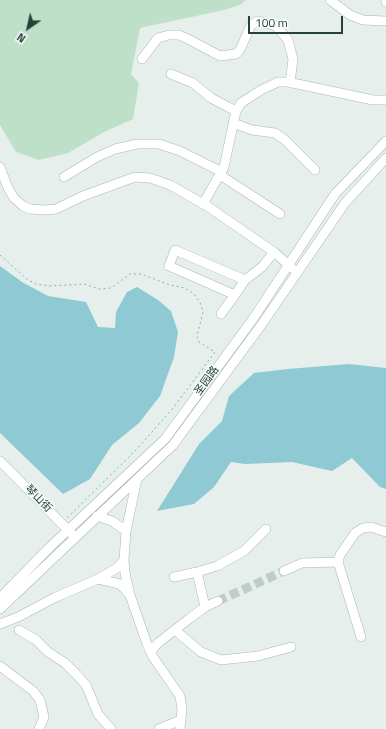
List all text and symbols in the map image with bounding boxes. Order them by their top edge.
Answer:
north arrow [8,8,48,48]
scale bar [250,8,345,34]
text: 100 m [255,13,288,32]
text: N [14,29,29,47]
street label: 圣园路 [192,364,222,398]
street label: 琴山街 [22,483,54,515]

